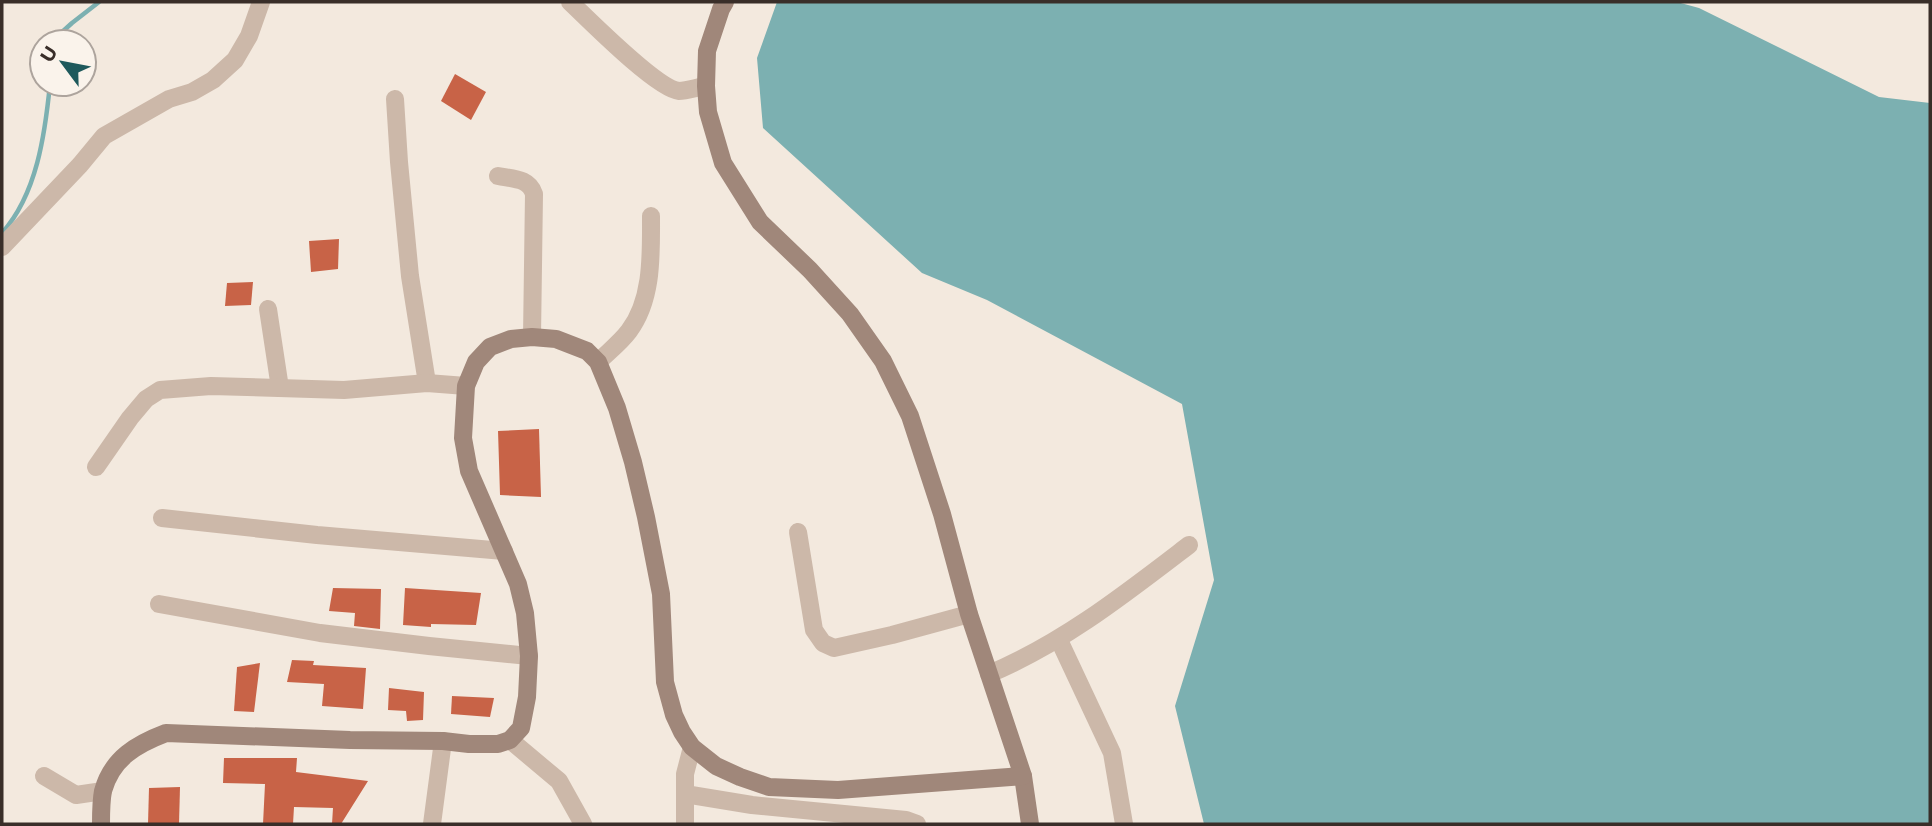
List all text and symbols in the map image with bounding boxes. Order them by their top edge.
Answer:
north arrow [28,28,98,98]
text: U [35,42,63,67]

